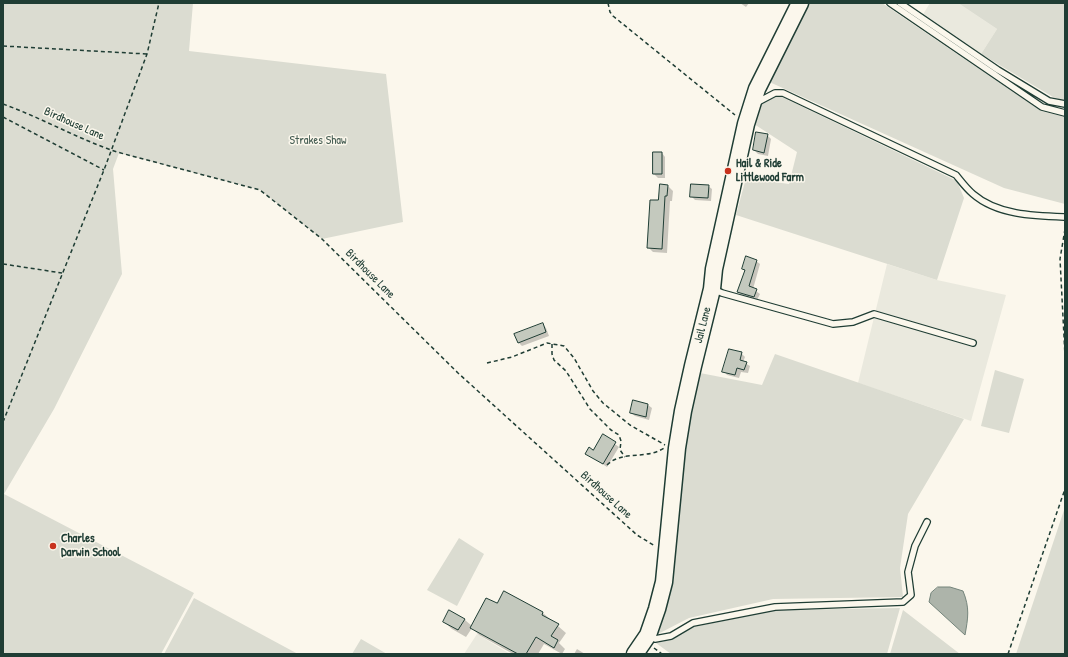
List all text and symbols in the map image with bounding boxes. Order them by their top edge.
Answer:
street label: Birdhouse Lane [42,104,106,144]
park label: Strakes Shaw [290,134,346,148]
place label: Hail & Ride Littlewood Farm [736,157,804,185]
marker: Hail & Ride Littlewood Farm [723,166,733,176]
street label: Birdhouse Lane [342,246,398,302]
street label: Jail Lane [692,305,714,345]
street label: Birdhouse Lane [577,468,635,522]
place label: Charles Darwin School [61,532,121,560]
marker: Charles Darwin School [48,541,58,551]

